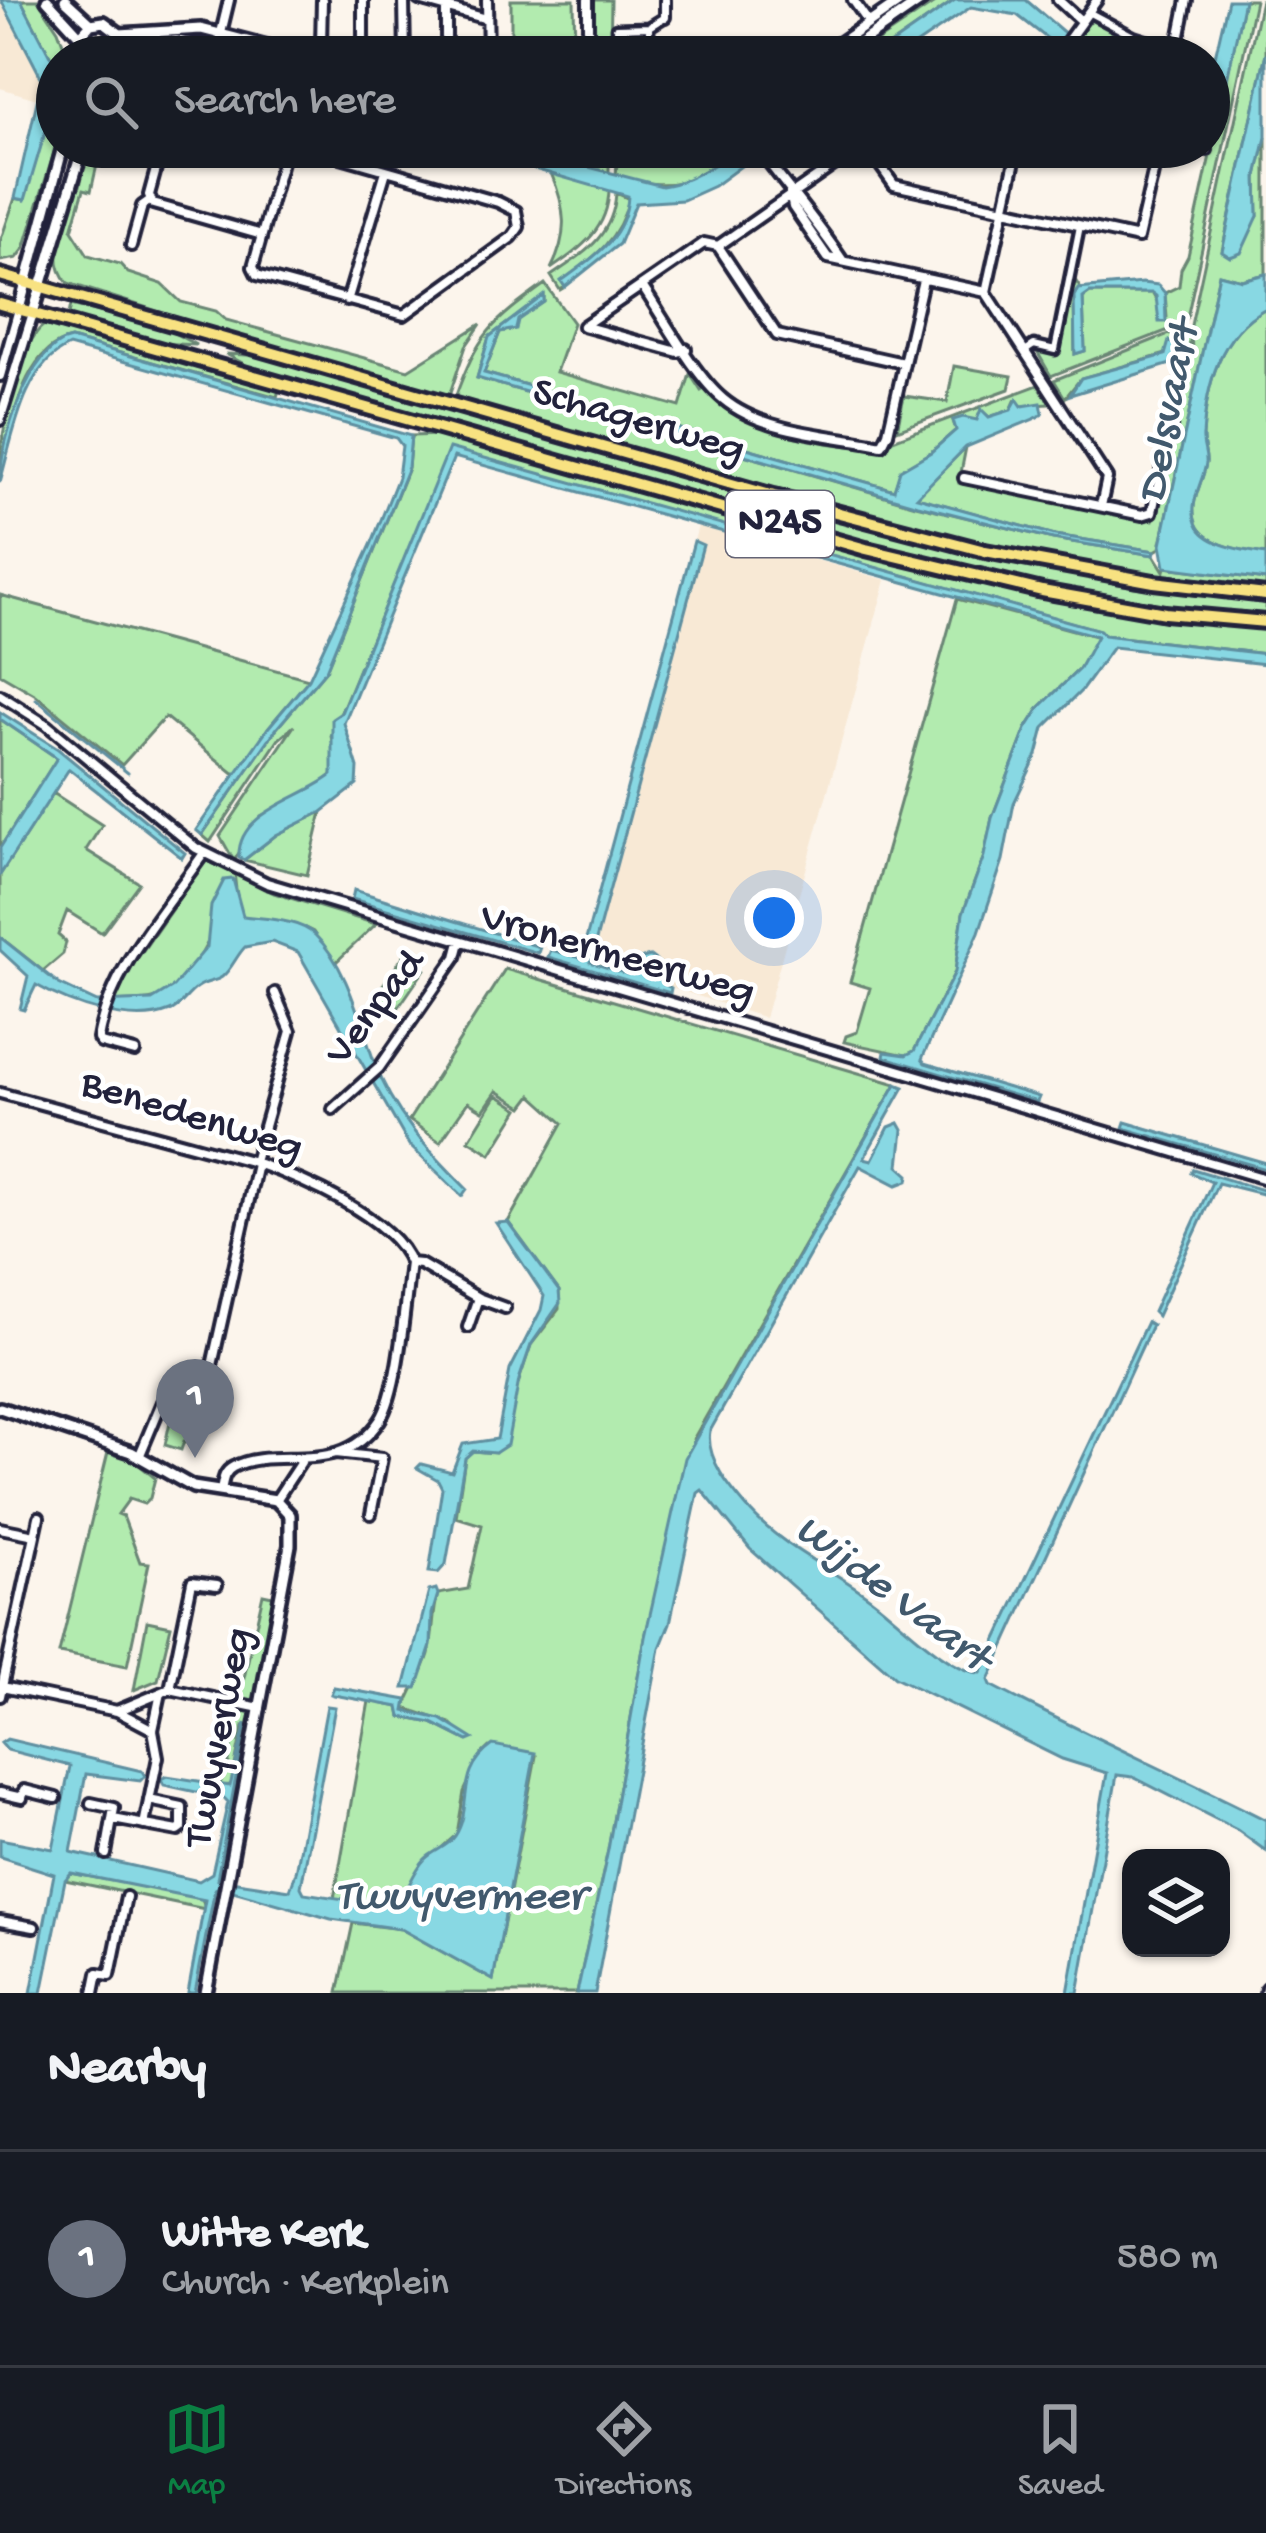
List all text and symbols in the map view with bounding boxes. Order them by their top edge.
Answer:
search box [36,36,1230,168]
icon: search [78,69,144,135]
text: Search here [174,76,396,129]
water label: Delsvaart [1128,311,1216,508]
street label: Schagerweg [526,369,750,477]
road number: N245 [726,491,834,557]
your location [744,888,804,948]
street label: Vronermeerweg [473,894,760,1020]
street label: Venpad [316,939,440,1078]
street label: Benedenweg [73,1061,308,1175]
pin: 1 [156,1359,234,1458]
water label: Wijde Vaart [783,1504,1005,1690]
street label: Twuyverweg [175,1624,266,1854]
map controls [1122,1849,1230,1957]
button: layers [1122,1849,1230,1957]
water label: Twuyvermeer [336,1872,592,1925]
text: Nearby [48,2041,206,2101]
text: Witte Kerk [162,2209,365,2262]
text: 1 [79,2236,95,2282]
text: 580 m [1117,2236,1218,2282]
text: Church · Kerkplein [162,2262,449,2308]
tab: Map [164,2396,230,2506]
tab: Directions [557,2396,691,2506]
tab: Saved [1018,2396,1102,2506]

